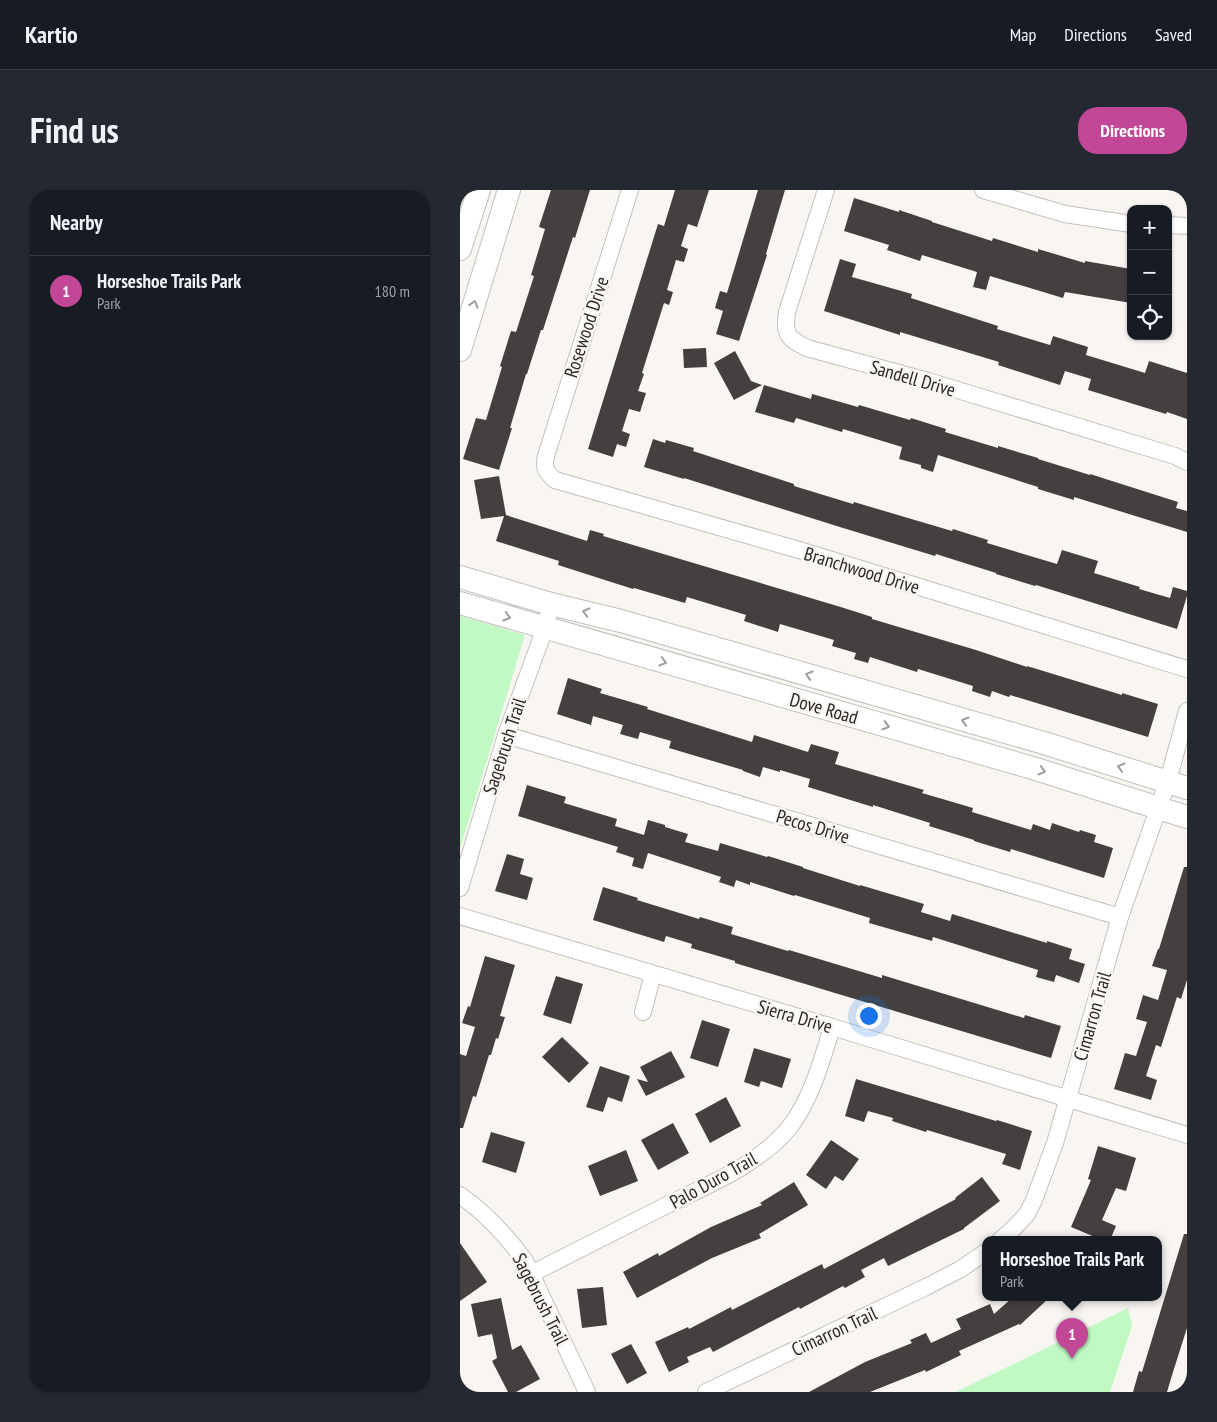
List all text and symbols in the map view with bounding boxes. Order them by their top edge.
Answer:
text: Kartio [25,19,78,50]
text: Map [1010,23,1036,46]
text: Directions [1064,23,1127,46]
text: Saved [1155,23,1192,46]
text: Find us [30,107,119,153]
button: Directions [1078,107,1187,154]
map controls [1127,205,1172,340]
button: + [1127,205,1172,250]
text: Nearby [50,209,103,236]
button: − [1127,250,1172,295]
text: Horseshoe Trails Park [97,269,241,293]
street label: Rosewood Drive [558,273,614,381]
text: 1 [62,281,70,301]
text: 180 m [375,281,410,301]
text: Park [97,293,121,313]
button: locate [1127,295,1172,340]
one-way arrow [468,300,478,308]
street label: Sandell Drive [868,354,959,402]
street label: Branchwood Drive [801,541,923,599]
one-way arrow [582,607,591,618]
one-way arrow [502,611,510,621]
one-way arrow [658,656,667,666]
one-way arrow [806,671,814,681]
street label: Dove Road [787,687,861,729]
street label: Sagebrush Trail [477,694,531,797]
one-way arrow [962,716,970,726]
one-way arrow [882,721,890,731]
one-way arrow [1117,763,1126,773]
one-way arrow [1038,766,1046,776]
street label: Pecos Drive [773,804,853,849]
street label: Cimarron Trail [1068,968,1116,1063]
street label: Sierra Drive [755,994,835,1038]
your location [856,1003,882,1029]
street label: Palo Duro Trail [665,1146,761,1214]
popup [982,1236,1162,1301]
text: Horseshoe Trails Park [1000,1247,1144,1271]
street label: Sagebrush Trail [508,1249,575,1350]
text: Park [1000,1271,1024,1291]
street label: Cimarron Trail [787,1301,881,1361]
pin: 1 [1056,1318,1088,1359]

